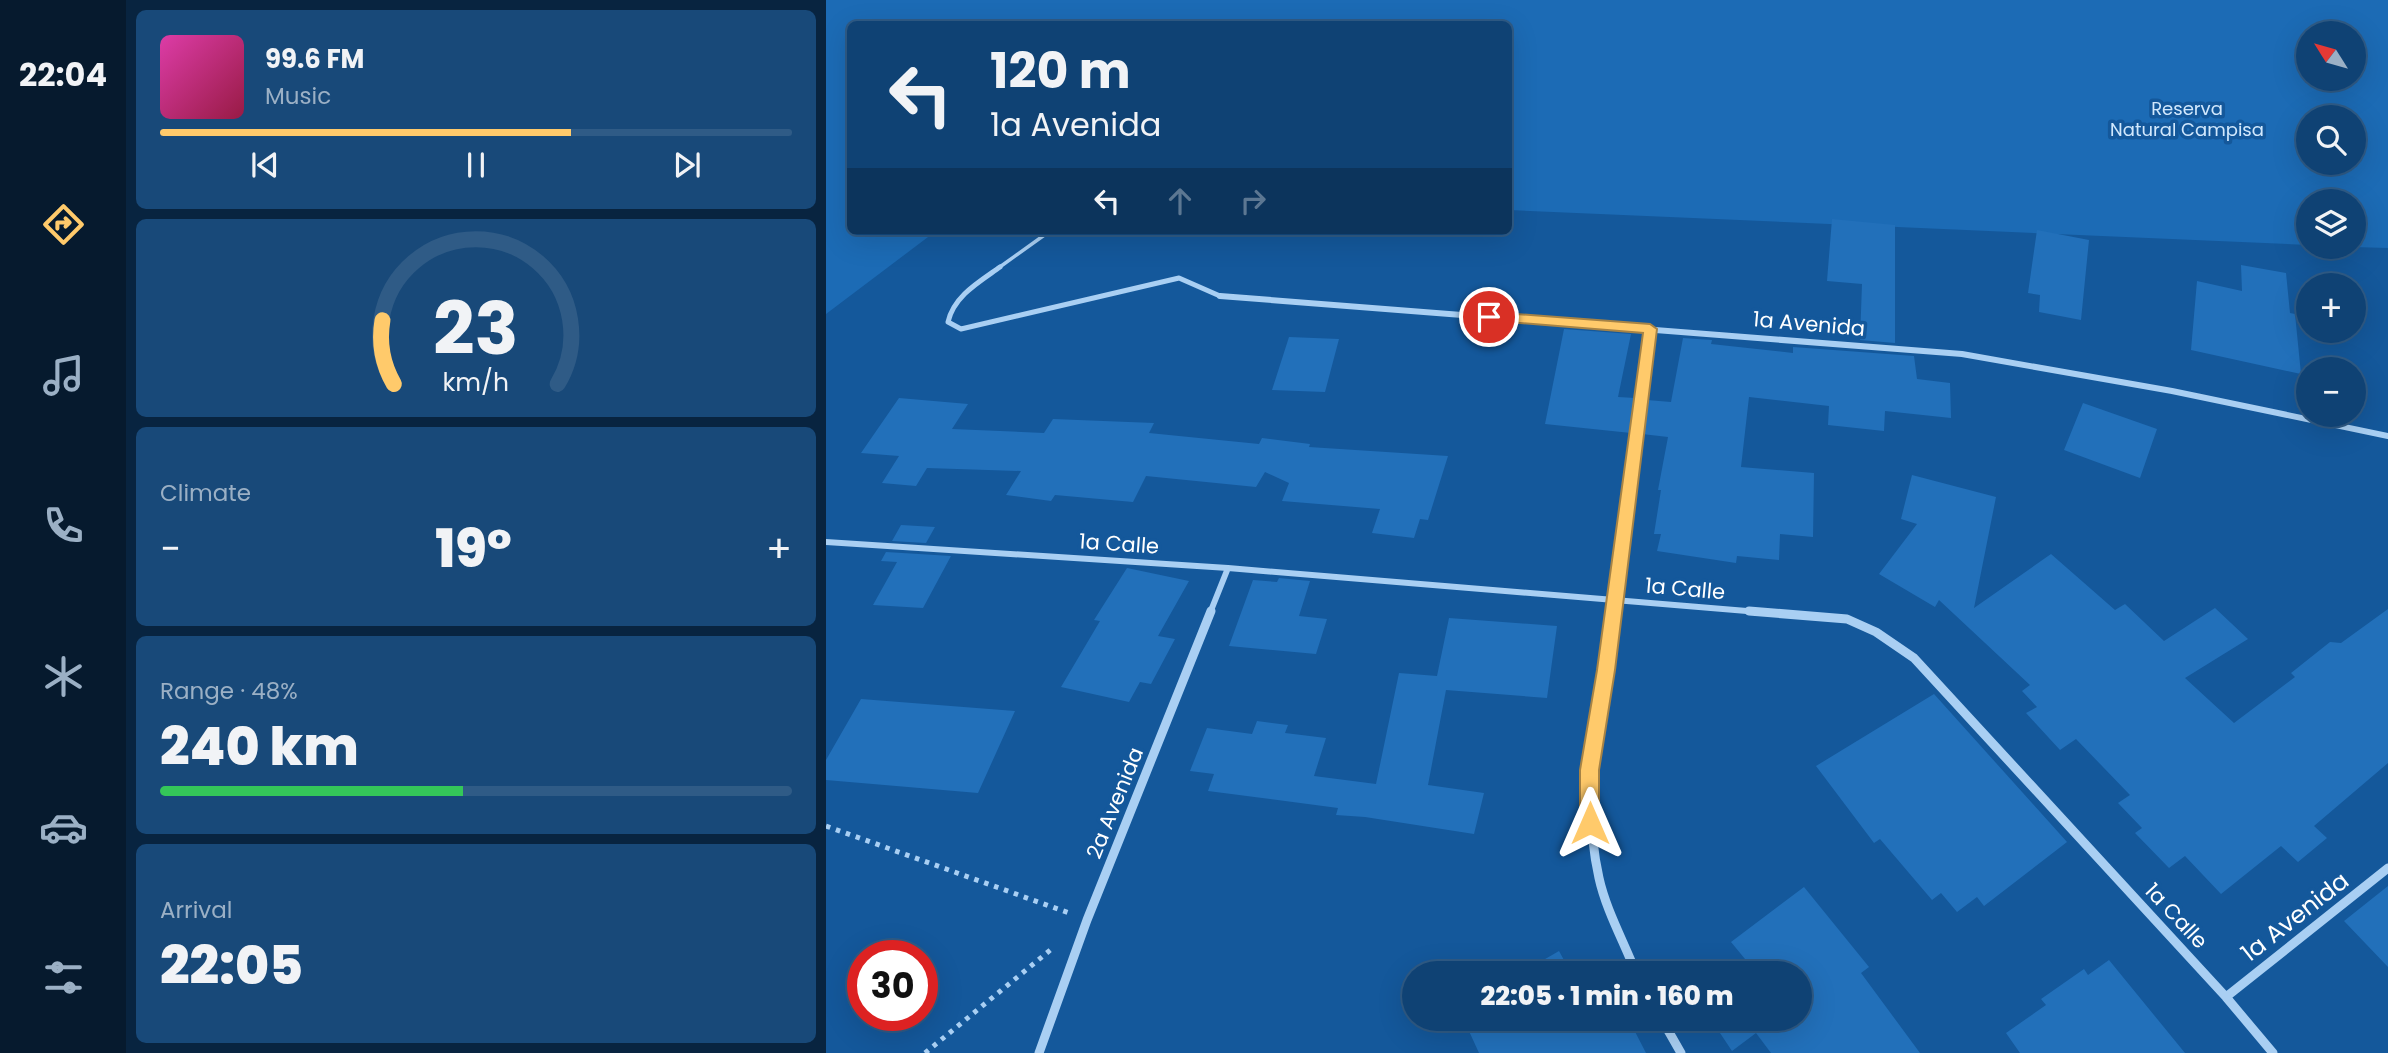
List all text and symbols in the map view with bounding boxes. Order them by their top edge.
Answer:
north arrow [2296,21,2366,91]
map controls [2296,21,2366,427]
text: 120 m [990,37,1131,105]
text: 99.6 FM [265,41,364,77]
icon: left [875,49,966,140]
text: 22:04 [19,52,107,97]
text: Music [265,80,331,112]
park label: Reserva Natural Campisa [2110,96,2264,142]
text: 1a Avenida [990,102,1161,147]
button: search [2296,105,2366,175]
icon: previous [246,146,284,184]
icon: pause [457,146,495,184]
icon: next [668,146,706,184]
icon: left [1088,182,1126,220]
icon: ahead [1161,182,1199,220]
icon: right [1234,182,1272,220]
button: layers [2296,189,2366,259]
icon: directions [39,200,88,249]
button: + [2296,273,2366,343]
text: 23 [433,278,519,379]
pin [1459,287,1519,347]
icon: arrive [1470,298,1508,336]
street label: 1a Avenida [1752,304,1866,343]
icon: music [39,351,88,400]
button: − [2296,357,2366,427]
text: km/h [443,365,509,400]
text: Climate [160,477,251,509]
icon: phone [39,501,88,550]
text: 19° [435,512,512,585]
text: − [160,522,181,575]
text: + [766,522,792,575]
street label: 1a Calle [1078,526,1160,561]
street label: 1a Calle [1644,571,1726,606]
icon: climate [39,652,88,701]
text: Range · 48% [160,675,298,707]
text: 240 km [160,710,359,783]
street label: 2a Avenida [1079,743,1150,863]
position arrow [1553,786,1627,860]
icon: car [39,803,88,852]
street label: 1a Avenida [2234,864,2355,969]
street label: 1a Calle [2138,876,2214,955]
text: Arrival [160,894,232,926]
text: 22:05 [160,929,303,1002]
speed limit sign: 30 [847,940,938,1031]
icon: filters [39,953,88,1002]
text: 22:05 · 1 min · 160 m [1480,978,1734,1014]

